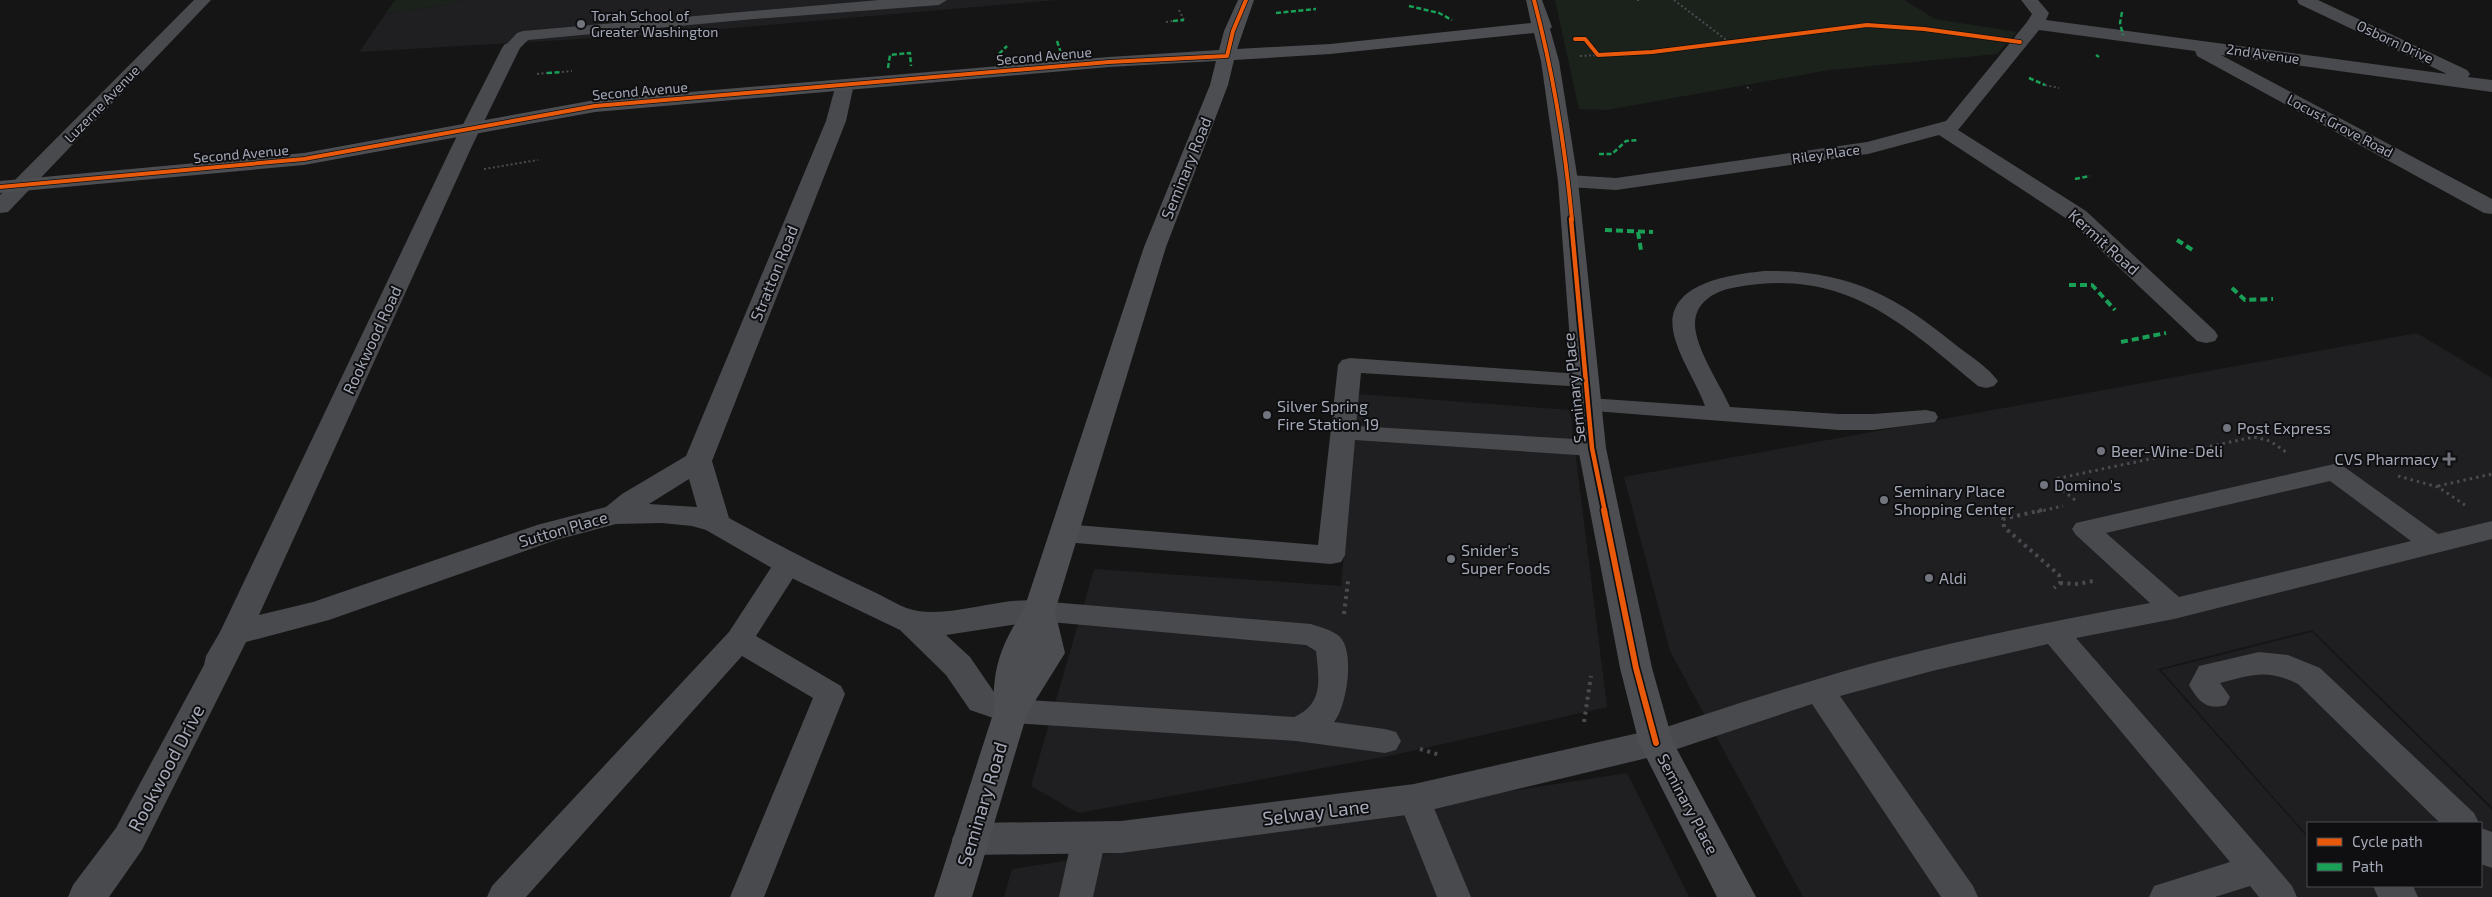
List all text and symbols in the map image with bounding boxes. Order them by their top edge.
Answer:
place label: Torah School of Greater Washington [591,7,718,40]
street label: Osborn Drive [2354,16,2436,67]
marker: Torah School of Greater Washington [575,18,587,30]
street label: 2nd Avenue [2225,40,2301,67]
street label: Second Avenue [995,43,1092,68]
street label: Luzerne Avenue [61,61,143,146]
street label: Second Avenue [591,78,688,103]
street label: Locust Grove Road [2284,90,2396,161]
street label: Seminary Road [1156,114,1215,222]
street label: Riley Place [1791,140,1861,167]
street label: Second Avenue [192,141,289,166]
street label: Kermit Road [2065,205,2144,278]
street label: Stratton Road [746,222,801,323]
street label: Rookwood Road [338,283,405,397]
street label: Seminary Place [1558,332,1589,444]
place label: Silver Spring Fire Station 19 [1277,396,1379,433]
marker: Silver Spring Fire Station 19 [1261,409,1273,421]
place label: Post Express [2237,418,2331,437]
marker: Post Express [2221,422,2233,434]
place label: Beer-Wine-Deli [2111,441,2223,460]
marker: Beer-Wine-Deli [2095,445,2107,457]
place label: CVS Pharmacy [2335,449,2440,468]
marker: CVS Pharmacy [2443,453,2455,465]
place label: Domino's [2054,475,2121,494]
marker: Domino's [2038,479,2050,491]
place label: Seminary Place Shopping Center [1894,481,2014,518]
marker: Seminary Place Shopping Center [1878,494,1890,506]
street label: Sutton Place [516,507,609,550]
place label: Snider's Super Foods [1461,540,1550,577]
marker: Snider's Super Foods [1445,553,1457,565]
place label: Aldi [1939,568,1967,587]
marker: Aldi [1923,572,1935,584]
street label: Rookwood Drive [122,700,209,835]
street label: Seminary Road [952,739,1011,869]
street label: Seminary Place [1654,750,1723,857]
street label: Selway Lane [1261,794,1371,829]
legend [2307,822,2482,887]
text: Cycle path [2352,832,2423,850]
text: Path [2352,857,2383,875]

